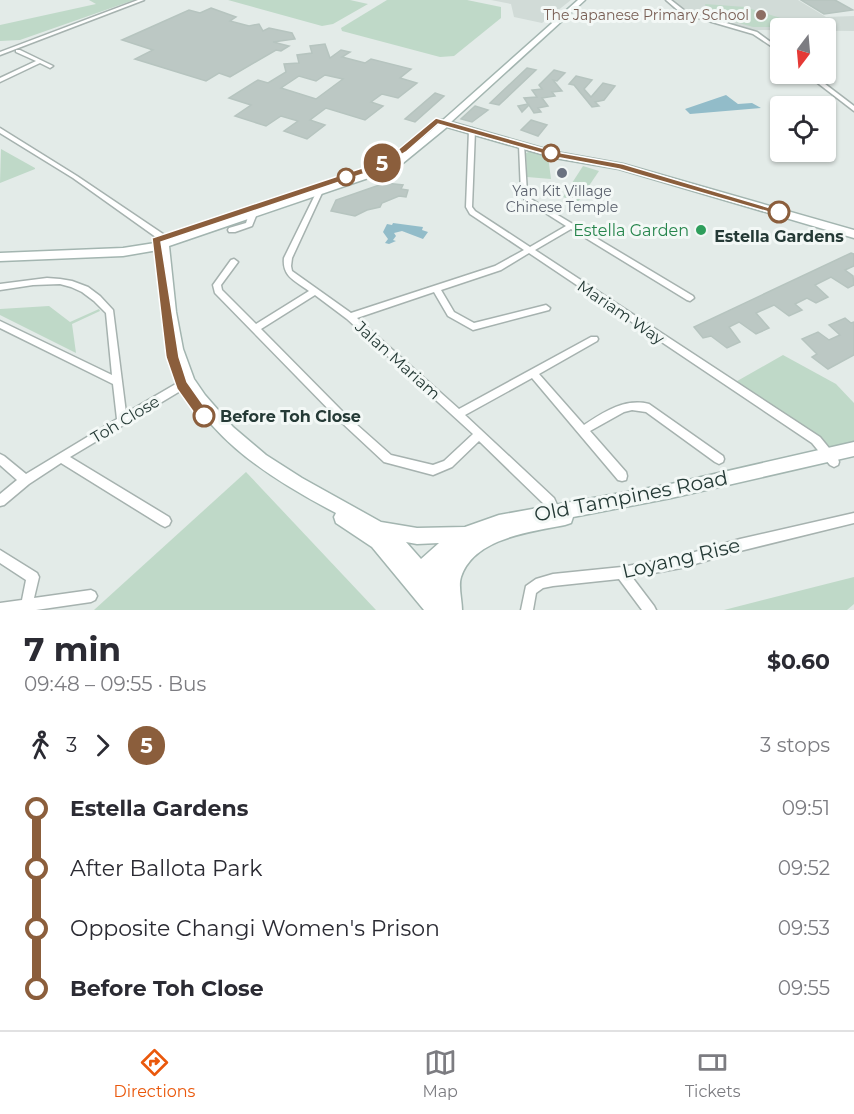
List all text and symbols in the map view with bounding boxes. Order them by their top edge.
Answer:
place label: The Japanese Primary School [543,6,749,24]
marker: The Japanese Primary School [754,8,768,22]
north arrow [770,18,836,84]
map controls [770,18,836,162]
button: locate [770,96,836,162]
line badge: 5 [362,144,401,182]
unlabelled marker [542,144,560,162]
text: 5 [376,151,388,176]
marker: Yan Kit Village Chinese Temple [555,166,569,180]
unlabelled marker [337,168,355,186]
place label: Yan Kit Village Chinese Temple [506,182,618,216]
marker: Estella Gardens [768,201,790,223]
place label: Estella Garden [573,221,689,240]
marker: Estella Garden [694,223,708,237]
place label: Estella Gardens [714,227,844,246]
street label: Mariam Way [574,276,668,349]
street label: Jalan Mariam [350,317,444,404]
street label: Toh Close [88,392,163,447]
marker: Before Toh Close [193,405,215,427]
place label: Before Toh Close [220,407,361,426]
street label: Old Tampines Road [532,465,730,527]
street label: Loyang Rise [620,533,742,583]
text: 7 min [24,629,121,669]
text: $0.60 [767,648,830,675]
text: 09:48 – 09:55 · Bus [24,672,206,696]
icon: walk [24,729,57,762]
icon: forward [86,729,119,762]
text: 3 [66,733,77,757]
text: 5 [140,733,153,758]
text: 3 stops [760,733,830,757]
text: Estella Gardens [70,795,248,822]
text: 09:51 [782,796,830,820]
text: After Ballota Park [70,855,262,882]
text: 09:52 [778,856,830,880]
text: Opposite Changi Women's Prison [70,915,440,942]
text: 09:53 [778,916,830,940]
text: Before Toh Close [70,975,264,1002]
text: 09:55 [778,976,830,1000]
tab: Directions [113,1046,195,1101]
tab: Map [422,1046,458,1101]
tab: Tickets [685,1046,741,1101]

